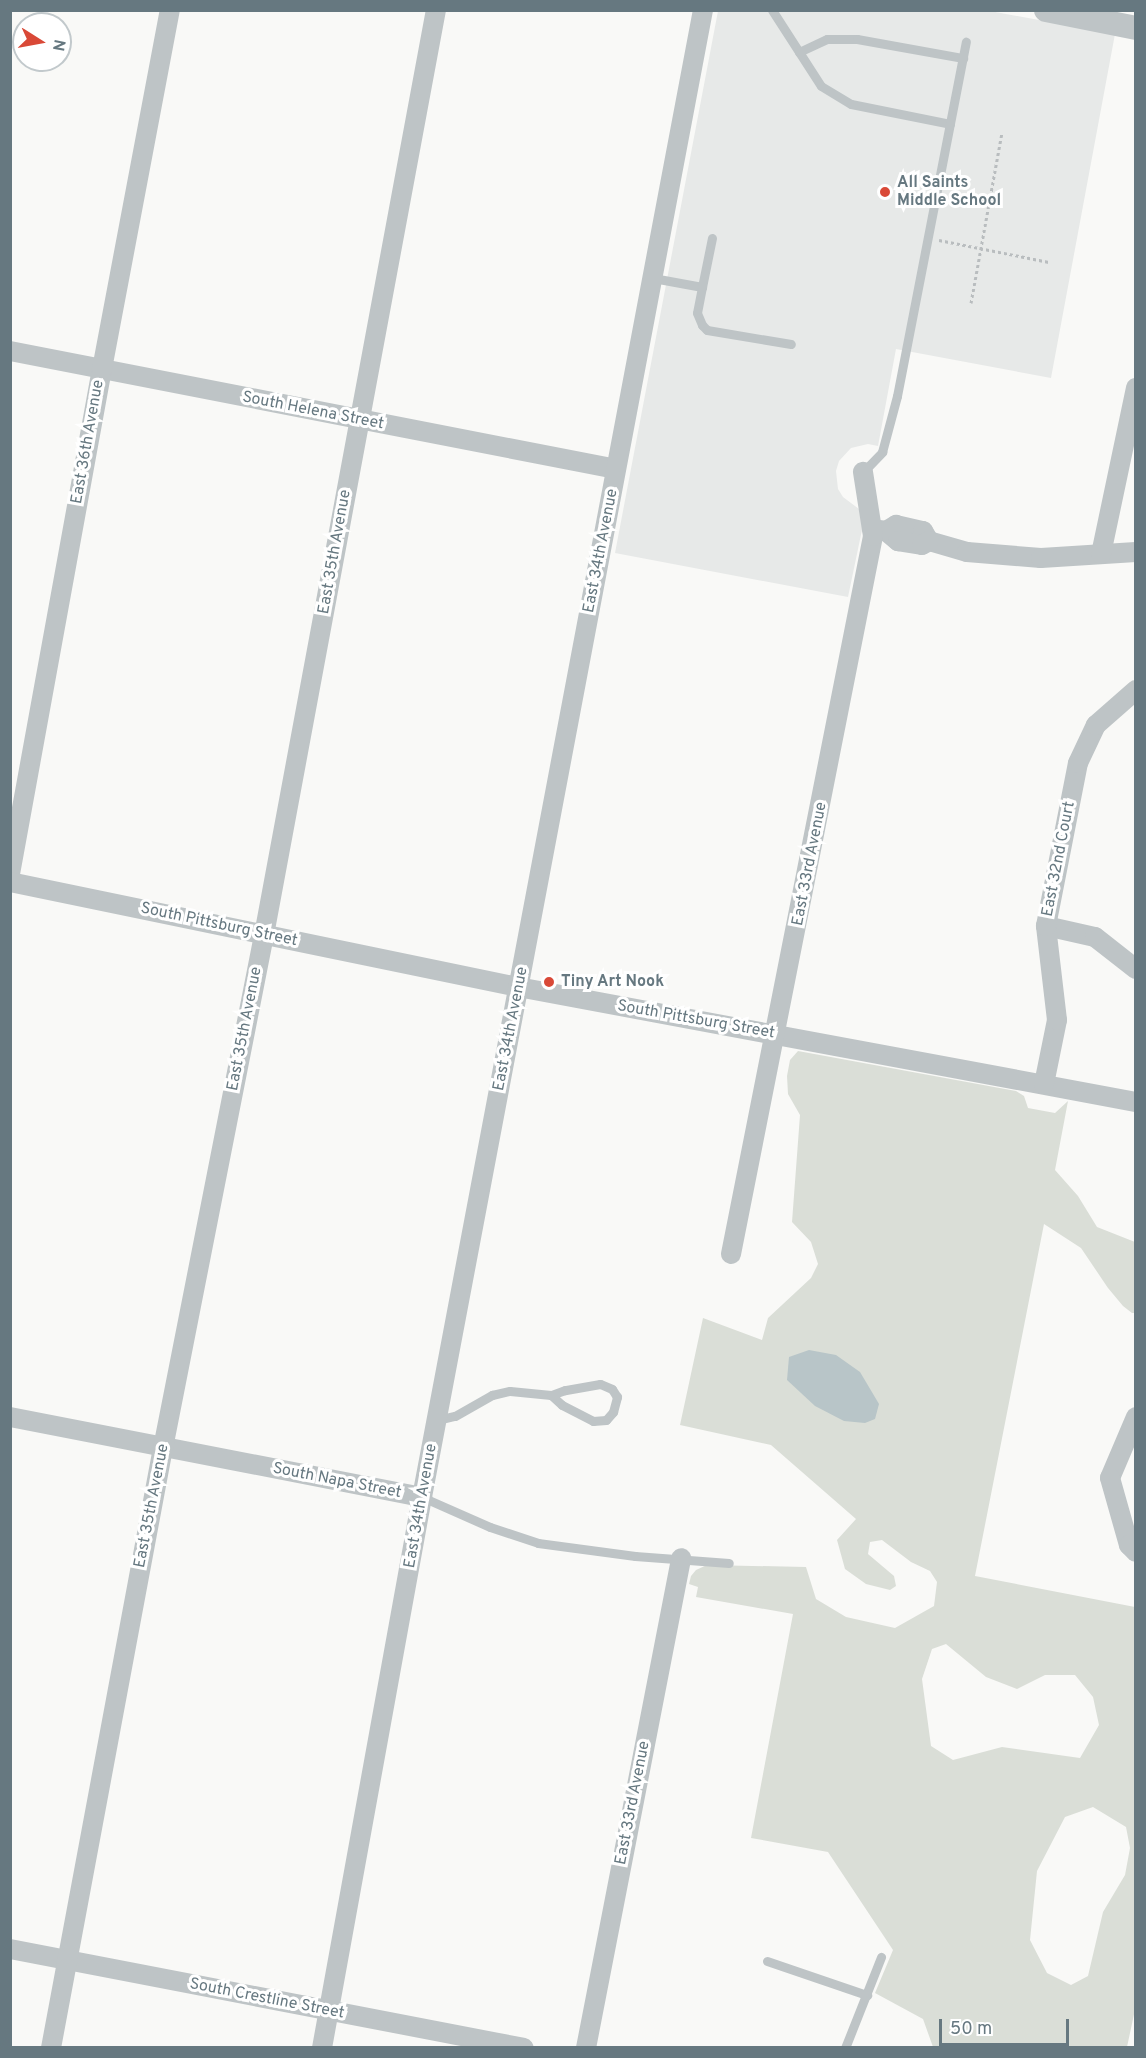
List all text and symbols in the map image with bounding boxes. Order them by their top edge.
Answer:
north arrow [12,12,72,72]
text: N [47,38,69,53]
place label: All Saints Middle School [897,173,1001,211]
marker: All Saints Middle School [878,185,892,199]
street label: East 36th Avenue [68,378,108,506]
street label: South Helena Street [241,388,385,434]
street label: East 34th Avenue [579,487,623,615]
street label: East 35th Avenue [315,488,355,616]
street label: East 33rd Avenue [789,800,831,928]
street label: East 32nd Court [1038,800,1080,918]
street label: South Pittsburg Street [139,899,299,951]
street label: East 35th Avenue [223,965,267,1093]
street label: East 34th Avenue [489,965,533,1093]
place label: Tiny Art Nook [561,972,665,992]
marker: Tiny Art Nook [542,975,556,989]
street label: South Pittsburg Street [616,997,776,1043]
street label: East 35th Avenue [130,1442,174,1570]
street label: East 34th Avenue [401,1442,441,1570]
street label: South Napa Street [271,1459,403,1503]
street label: East 33rd Avenue [612,1739,654,1867]
street label: South Crestline Street [188,1975,346,2023]
scale bar [942,2007,1072,2045]
text: 50 m [950,2018,992,2041]

